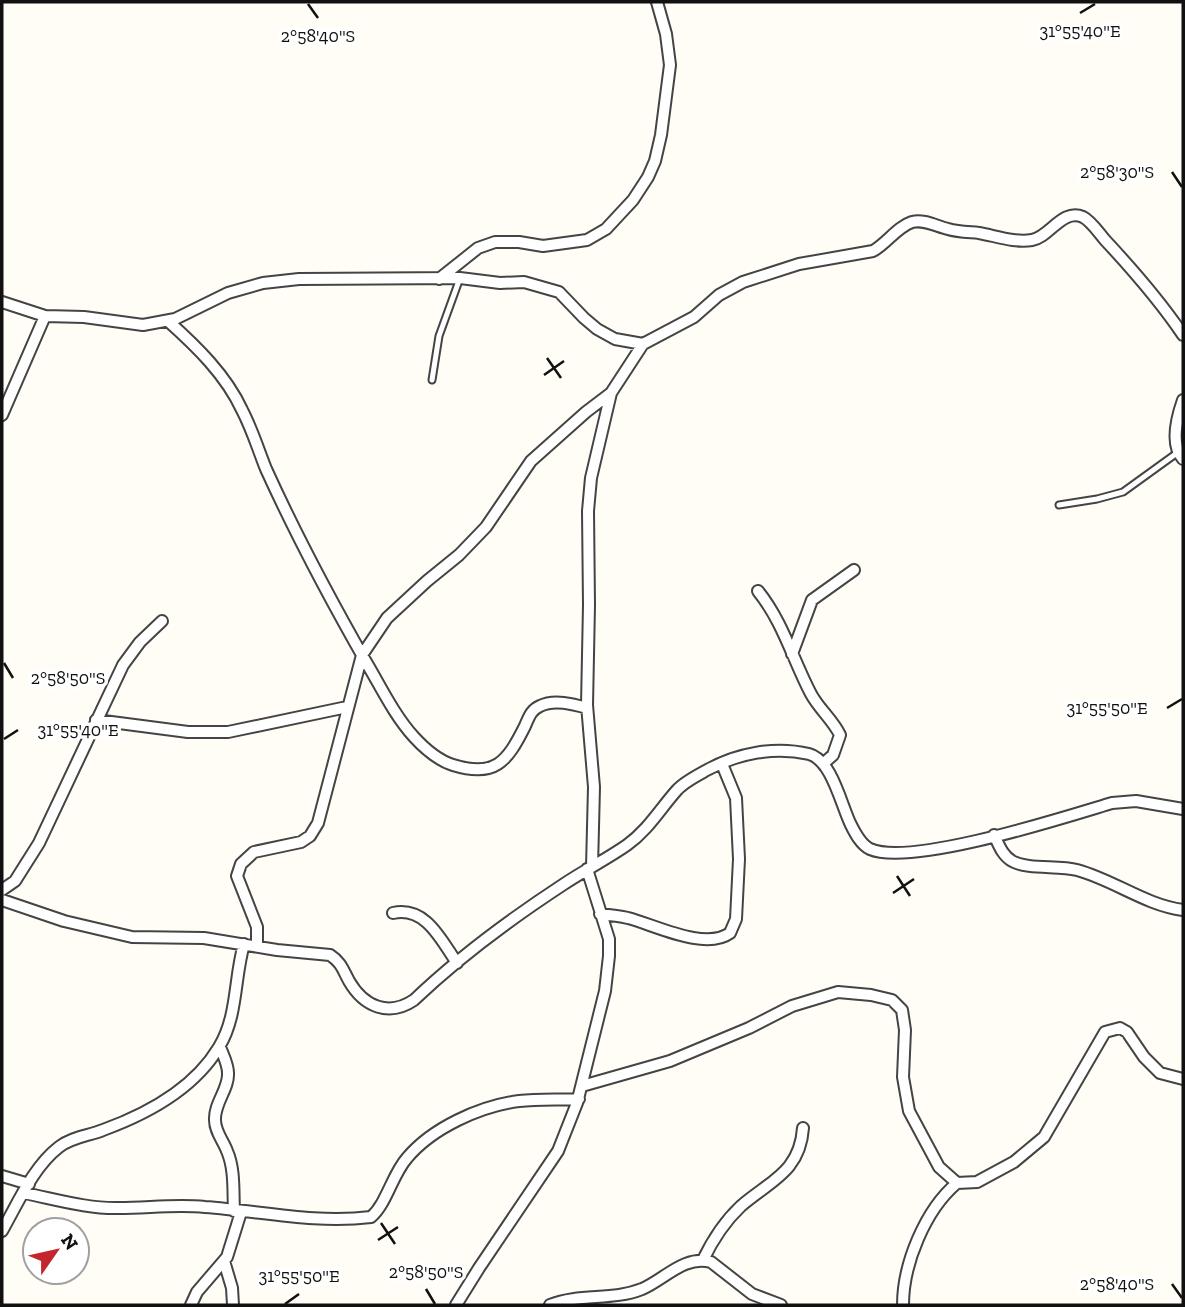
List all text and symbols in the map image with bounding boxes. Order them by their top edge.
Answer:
text: 31°55'40"E [1039,20,1121,42]
text: 2°58'40"S [281,25,355,47]
text: 2°58'30"S [1080,161,1154,183]
text: 2°58'50"S [31,667,105,689]
text: 31°55'50"E [1066,697,1148,719]
text: 31°55'40"E [37,719,119,741]
north arrow [21,1216,91,1286]
text: N [56,1229,83,1254]
text: 2°58'50"S [389,1261,463,1283]
text: 31°55'50"E [258,1265,340,1287]
text: 2°58'40"S [1080,1273,1154,1295]

